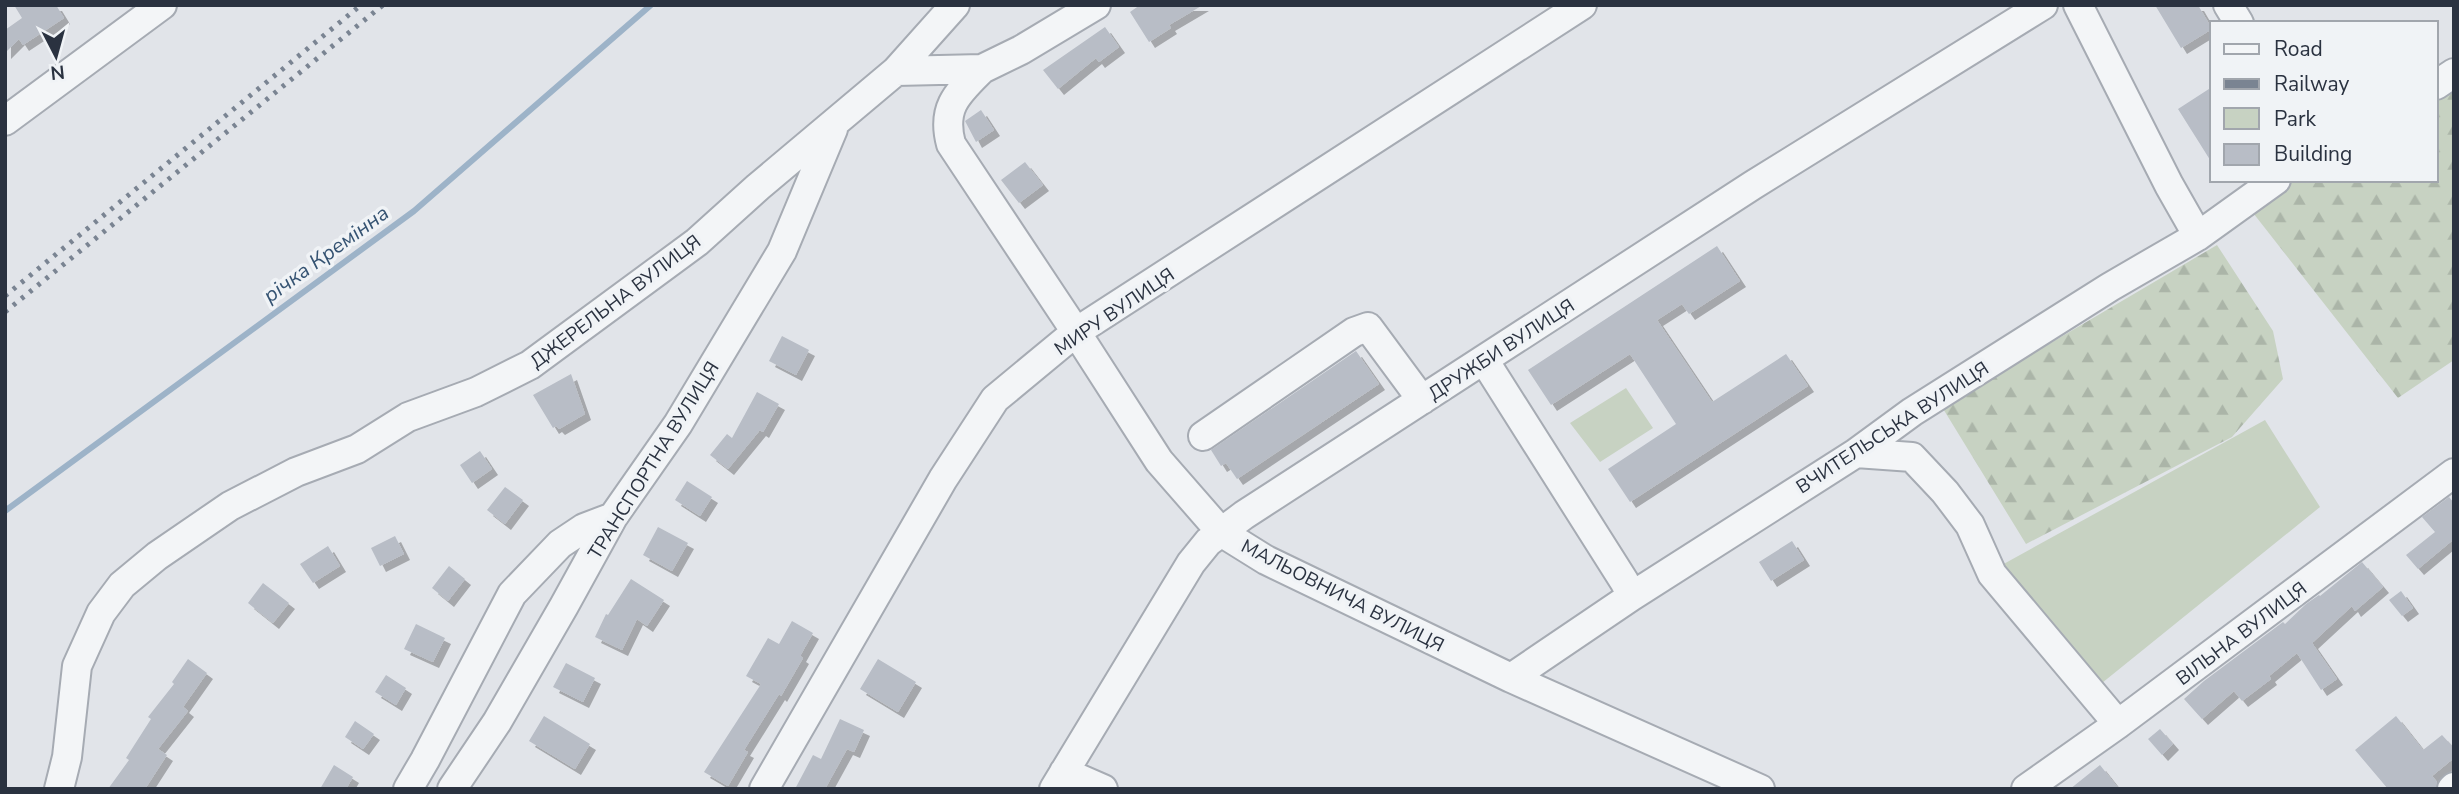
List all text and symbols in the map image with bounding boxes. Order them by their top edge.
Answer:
north arrow [21,21,91,91]
legend [2210,21,2438,182]
text: Road [2274,35,2323,63]
text: N [49,58,66,86]
text: Railway [2274,70,2349,98]
text: Park [2274,105,2316,133]
text: Building [2274,140,2352,168]
water label: річка Кремінна [257,199,395,309]
street label: ДЖЕРЕЛЬНА ВУЛИЦЯ [525,229,706,375]
street label: МИРУ ВУЛИЦЯ [1049,262,1180,362]
street label: ДРУЖБИ ВУЛИЦЯ [1423,293,1580,407]
street label: ВЧИТЕЛЬСЬКА ВУЛИЦЯ [1791,356,1994,500]
street label: ТРАНСПОРТНА ВУЛИЦЯ [582,357,725,564]
street label: МАЛЬОВНИЧА ВУЛИЦЯ [1237,533,1449,658]
street label: ВІЛЬНА ВУЛИЦЯ [2171,576,2312,692]

